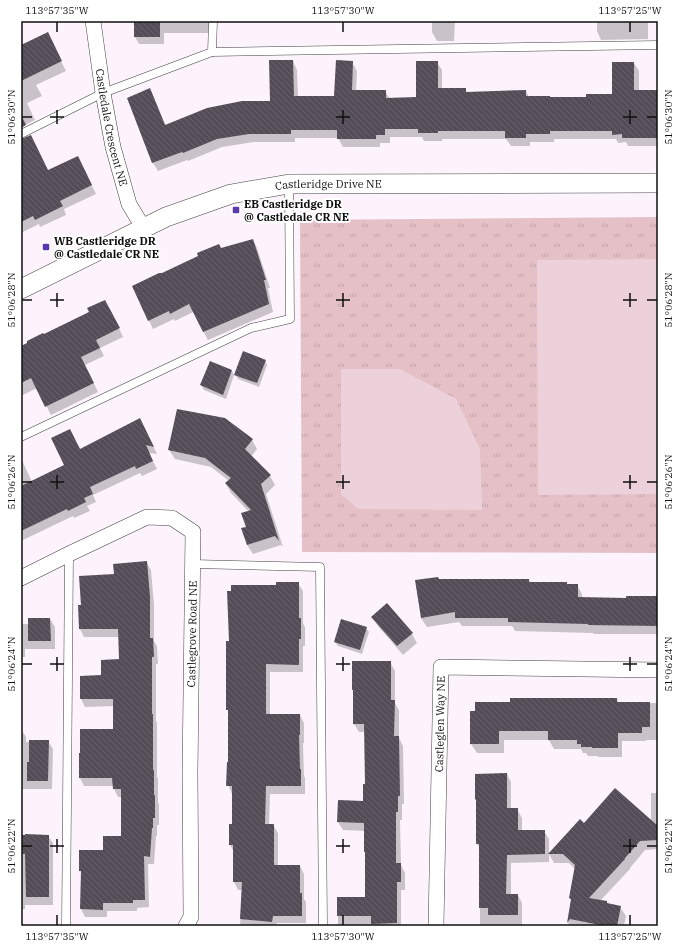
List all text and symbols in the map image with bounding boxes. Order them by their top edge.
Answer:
text: 113°57'35"W [25,4,89,17]
text: 113°57'30"W [311,4,375,17]
text: 113°57'25"W [598,4,662,17]
street label: Castledale Crescent NE [93,68,131,188]
text: 51°06'30"N [5,89,18,145]
text: 51°06'30"N [662,89,675,145]
street label: Castleridge Drive NE [274,177,382,193]
place label: EB Castleridge DR @ Castledale CR NE [244,197,349,224]
marker: EB Castleridge DR @ Castledale CR NE [231,205,241,215]
place label: WB Castleridge DR @ Castledale CR NE [54,234,159,261]
marker: WB Castleridge DR @ Castledale CR NE [41,242,51,252]
text: 51°06'28"N [5,272,18,328]
text: 51°06'28"N [662,272,675,328]
text: 51°06'26"N [5,454,18,510]
text: 51°06'26"N [662,454,675,510]
street label: Castlegrove Road NE [184,580,200,688]
text: 51°06'24"N [5,636,18,692]
text: 51°06'24"N [662,636,675,692]
street label: Castleglen Way NE [432,676,448,772]
text: 51°06'22"N [5,818,18,874]
text: 51°06'22"N [662,818,675,874]
text: 113°57'35"W [25,930,89,943]
text: 113°57'30"W [311,930,375,943]
text: 113°57'25"W [598,930,662,943]

